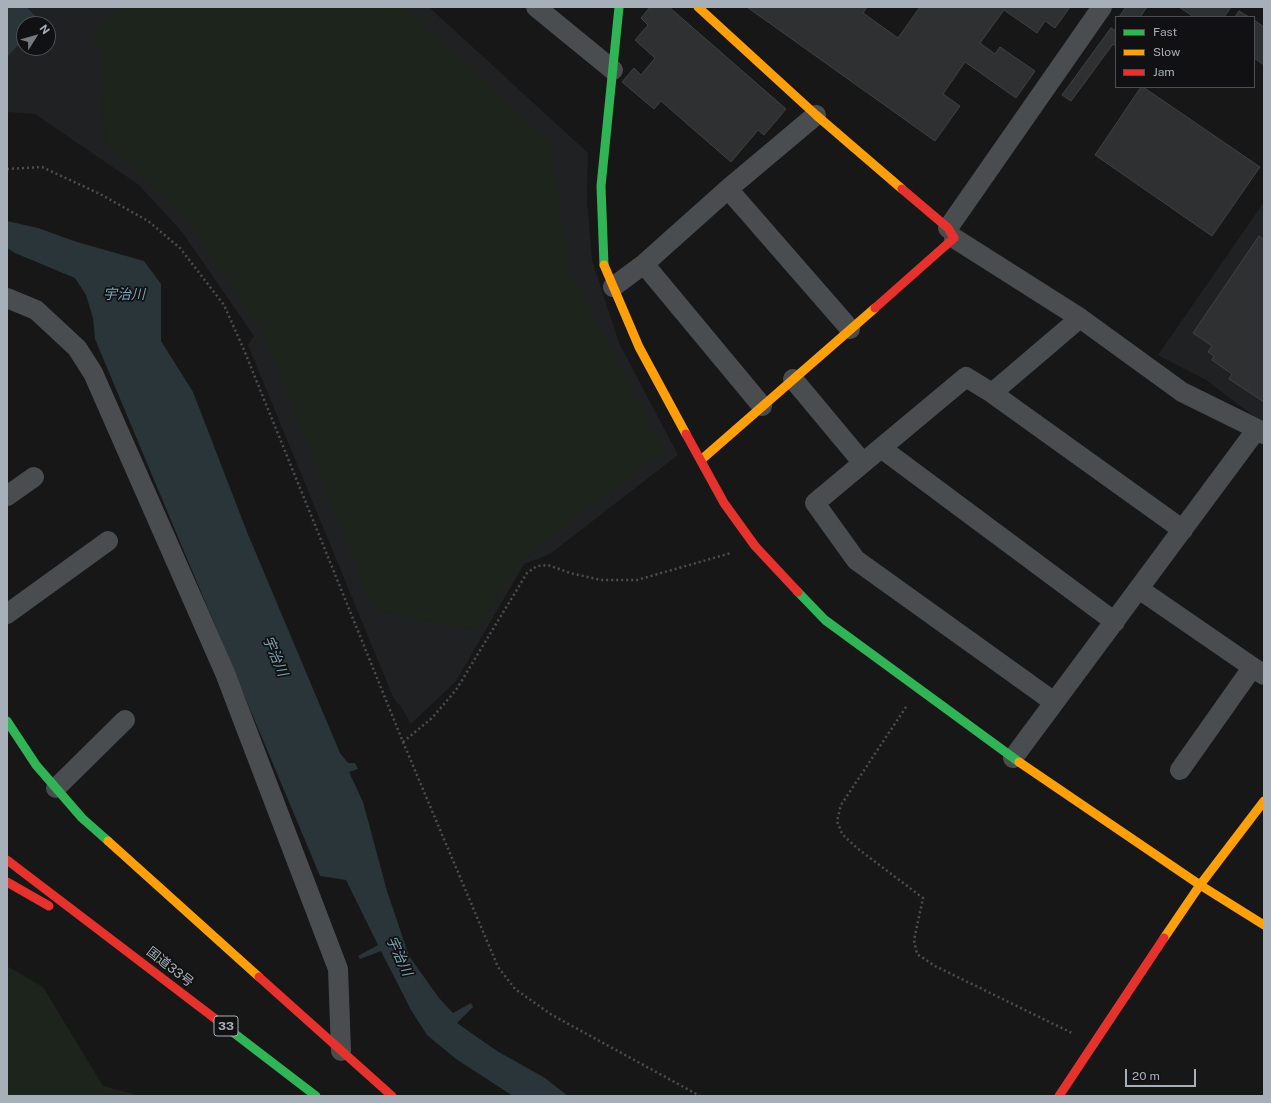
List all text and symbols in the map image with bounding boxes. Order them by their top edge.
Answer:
north arrow [16,16,56,56]
legend [1115,16,1255,88]
text: N [37,22,52,36]
text: Fast [1153,25,1177,39]
text: Slow [1153,45,1180,59]
text: Jam [1153,65,1175,79]
water label: 宇治川 [103,287,145,303]
water label: 宇治川 [259,633,291,679]
water label: 宇治川 [383,933,415,979]
street label: 国道33号 [143,944,197,990]
road number: 33 [214,1016,238,1036]
scale bar [1127,1061,1198,1087]
text: 20 m [1132,1069,1160,1083]

